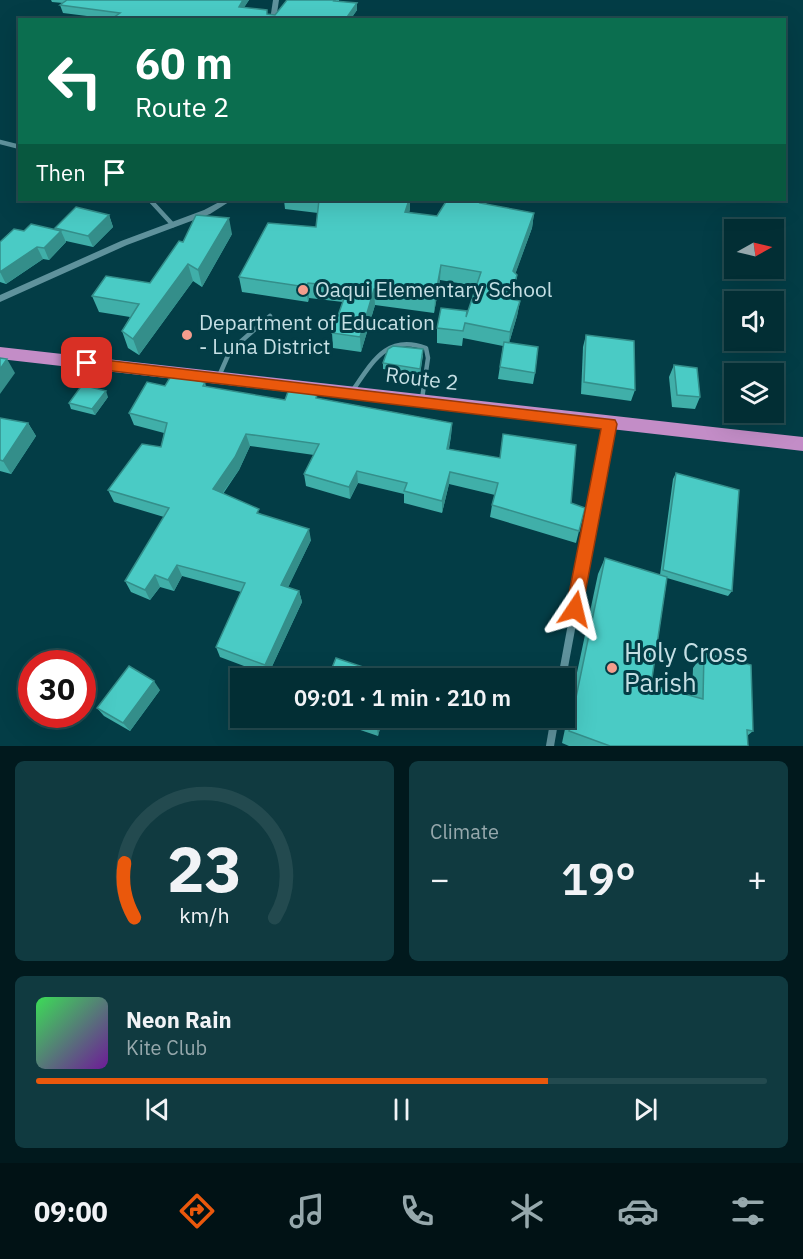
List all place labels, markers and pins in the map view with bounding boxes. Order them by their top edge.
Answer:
place label: Oaqui Elementary School [315,275,553,303]
marker: Oaqui Elementary School [296,283,310,297]
place label: Department of Education - Luna District [199,308,435,360]
marker: Department of Education - Luna District [180,328,194,342]
pin [61,337,112,388]
place label: Holy Cross Parish [624,635,748,699]
marker: Holy Cross Parish [605,661,619,675]

